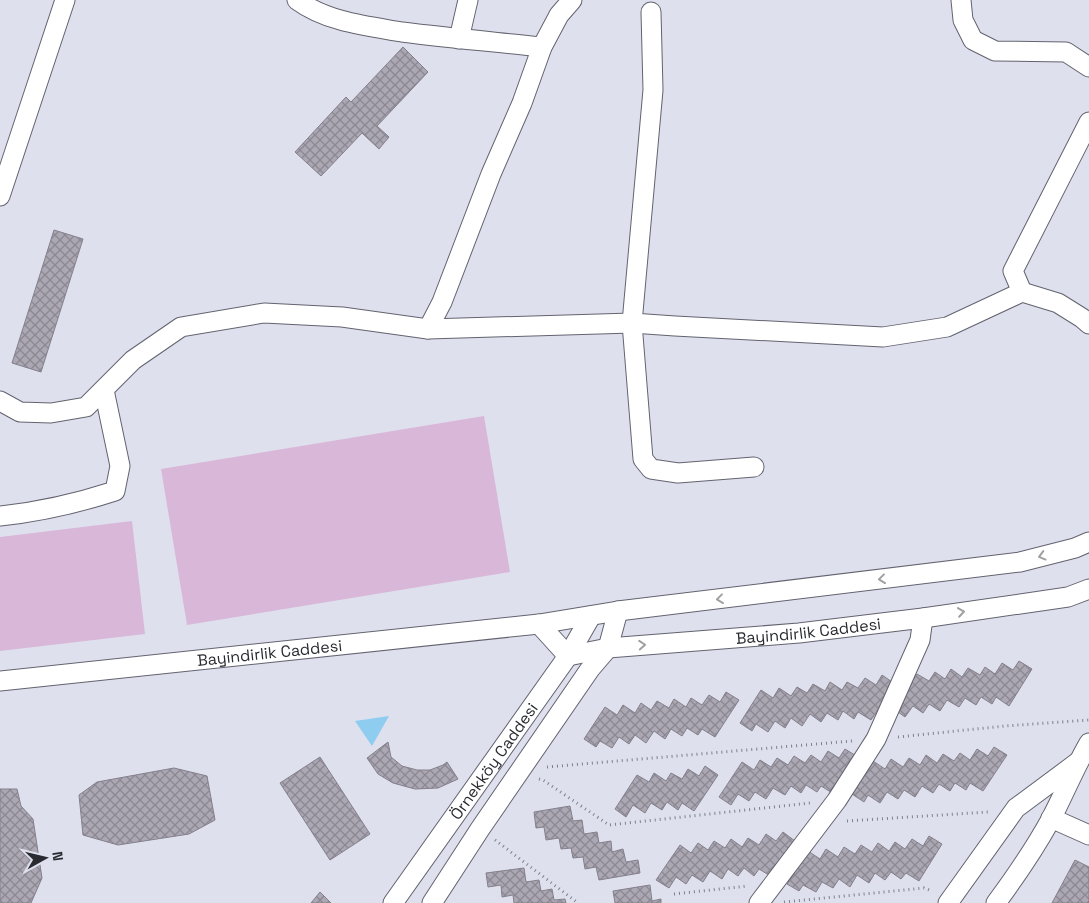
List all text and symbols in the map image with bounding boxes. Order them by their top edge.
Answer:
one-way arrow [1038,550,1047,561]
one-way arrow [877,573,885,584]
one-way arrow [716,593,724,604]
one-way arrow [956,608,965,618]
street label: Bayindirlik Caddesi [735,613,882,648]
street label: Bayindirlik Caddesi [196,634,343,671]
one-way arrow [639,640,647,651]
street label: Örnekköy Caddesi [445,698,542,824]
north arrow [20,833,70,883]
text: N [48,850,67,862]

